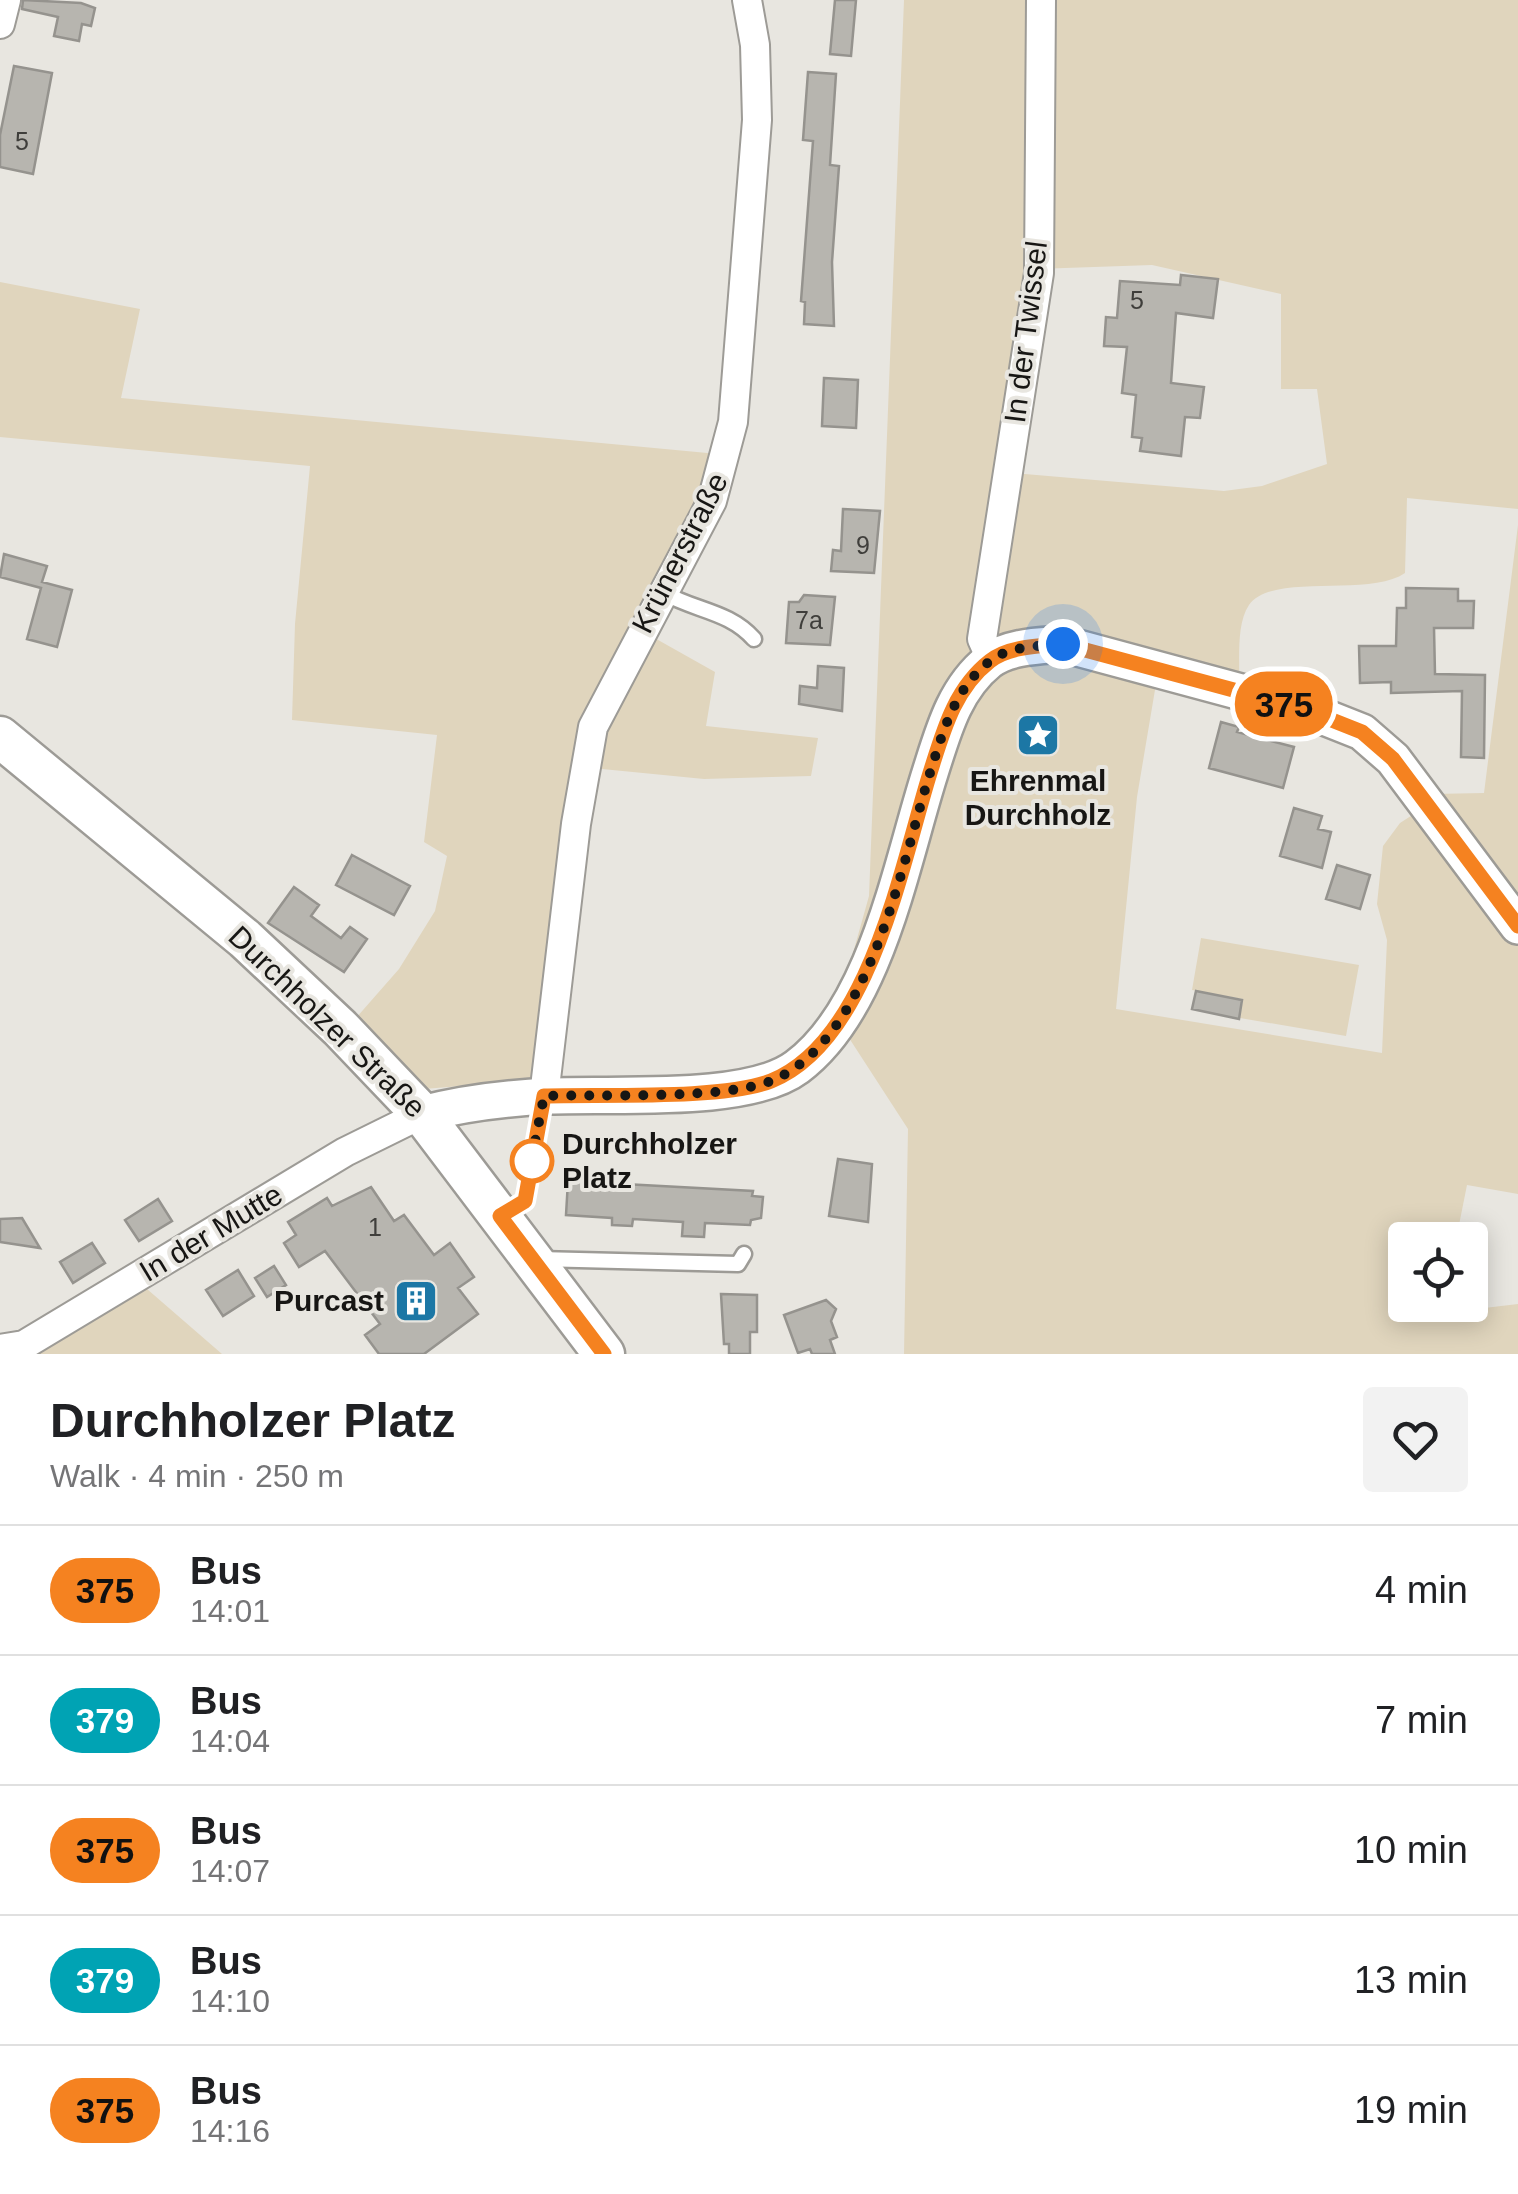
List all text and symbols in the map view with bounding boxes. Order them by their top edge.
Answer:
house number: 5 [15,127,29,155]
street label: In der Twissel [998,239,1053,425]
house number: 5 [1130,286,1144,314]
street label: Krünerstraße [625,467,734,638]
house number: 9 [856,531,870,559]
house number: 7a [795,606,823,634]
your location [1038,619,1088,669]
line badge: 375 [1226,672,1342,736]
text: 375 [1255,685,1313,724]
place icon: Ehrenmal Durchholz [1015,712,1061,758]
place label: Ehrenmal Durchholz [965,764,1111,831]
street label: Durchholzer Straße [222,919,432,1124]
place label: Durchholzer Platz [562,1127,737,1194]
marker: Durchholzer Platz [511,1140,553,1182]
street label: In der Mutte [134,1177,288,1288]
house number: 1 [368,1213,382,1241]
map controls [1388,1222,1488,1322]
button: locate [1388,1222,1488,1322]
building icon: Purcast [393,1278,439,1324]
place label: Purcast [274,1284,384,1317]
button: heart [1363,1387,1468,1492]
text: Durchholzer Platz [50,1394,455,1447]
text: Walk · 4 min · 250 m [50,1458,344,1494]
text: Bus [190,1550,262,1592]
text: 4 min [1375,1569,1468,1611]
text: 375 [76,1571,134,1610]
text: 14:01 [190,1593,270,1629]
text: Bus [190,1680,262,1722]
text: 7 min [1375,1699,1468,1741]
text: 379 [76,1701,134,1740]
text: 14:04 [190,1723,270,1759]
text: Bus [190,1810,262,1852]
text: 10 min [1354,1829,1468,1871]
text: 375 [76,1831,134,1870]
text: 14:07 [190,1853,270,1889]
text: Bus [190,1940,262,1982]
text: 13 min [1354,1959,1468,2001]
text: 379 [76,1961,134,2000]
text: 14:10 [190,1983,270,2019]
text: Bus [190,2070,262,2112]
text: 19 min [1354,2089,1468,2131]
text: 375 [76,2091,134,2130]
text: 14:16 [190,2113,270,2149]

